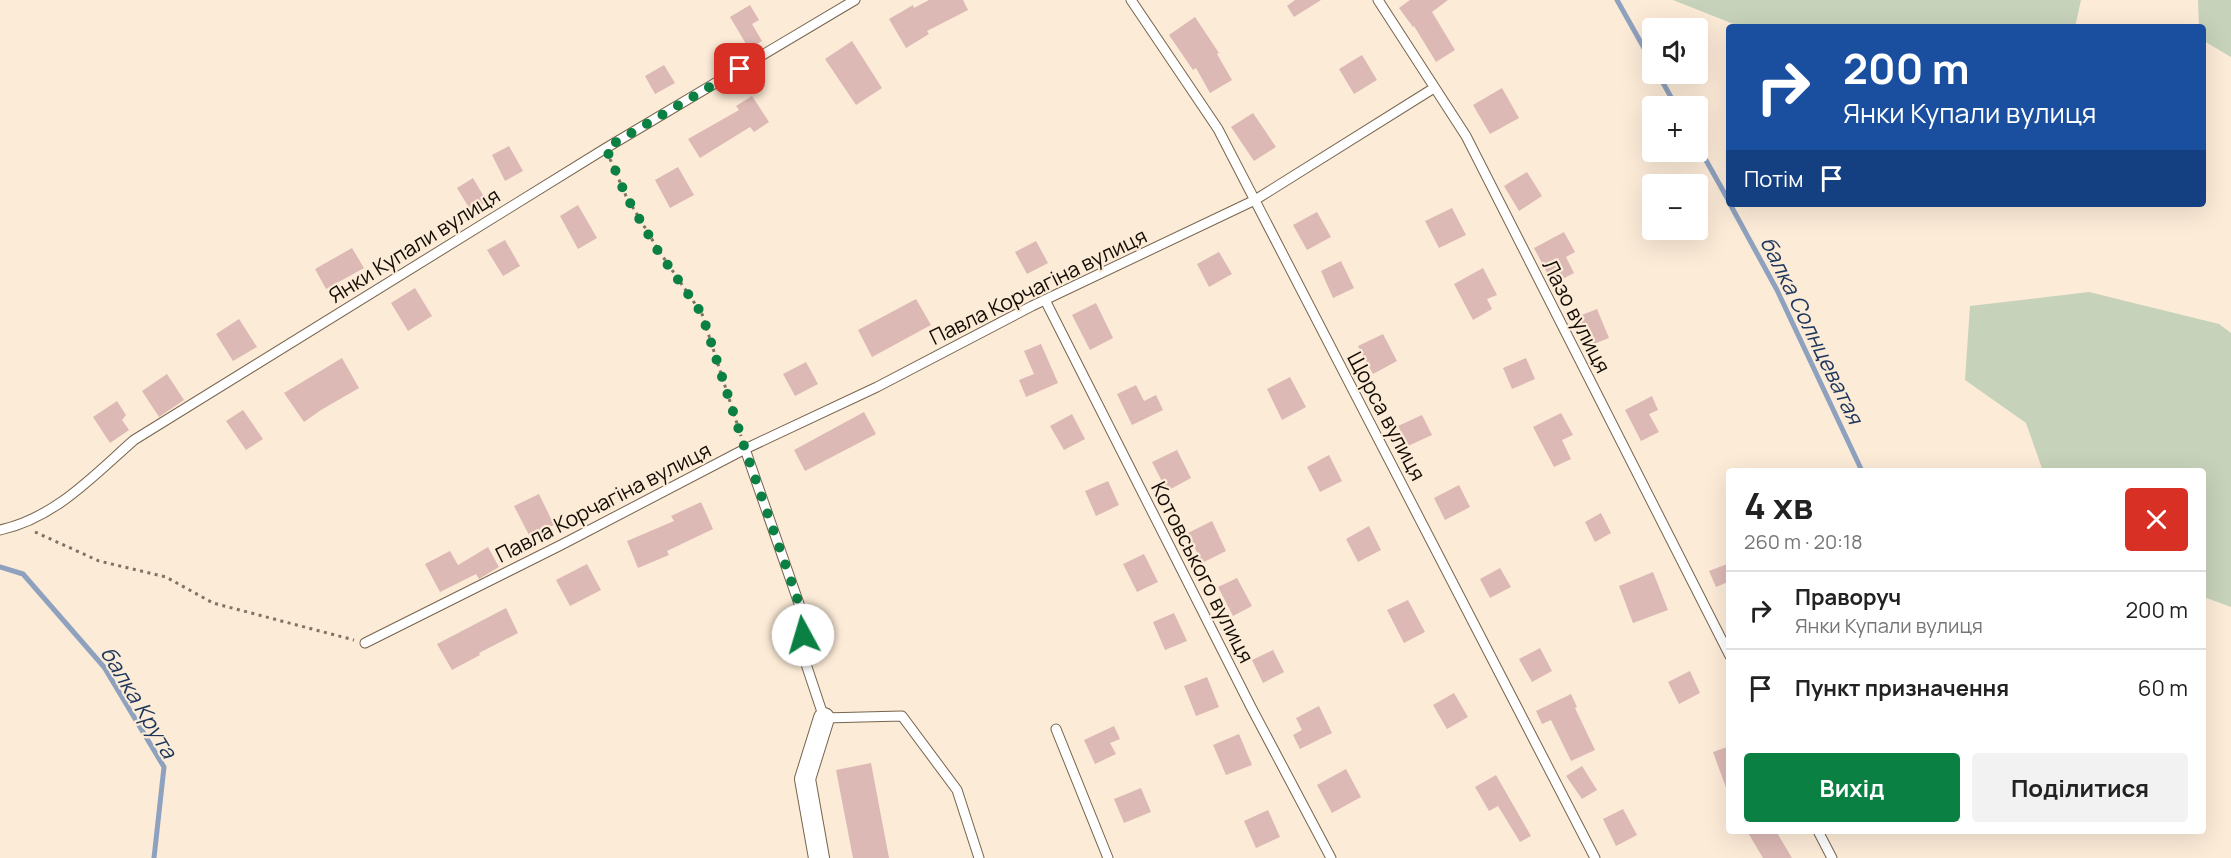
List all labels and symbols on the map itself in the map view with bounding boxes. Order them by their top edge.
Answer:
pin [714,43,765,94]
street label: Янки Купали вулиця [323,181,505,309]
street label: Павла Корчагіна вулиця [925,221,1151,351]
water label: балка Солнцеватая [1754,231,1871,430]
street label: Лазо вулиця [1536,254,1618,378]
street label: Щорса вулиця [1341,347,1433,485]
street label: Павла Корчагіна вулиця [490,435,716,569]
street label: Котовського вулиця [1145,477,1261,667]
position arrow [771,603,835,667]
water label: балка Крута [94,641,185,765]

